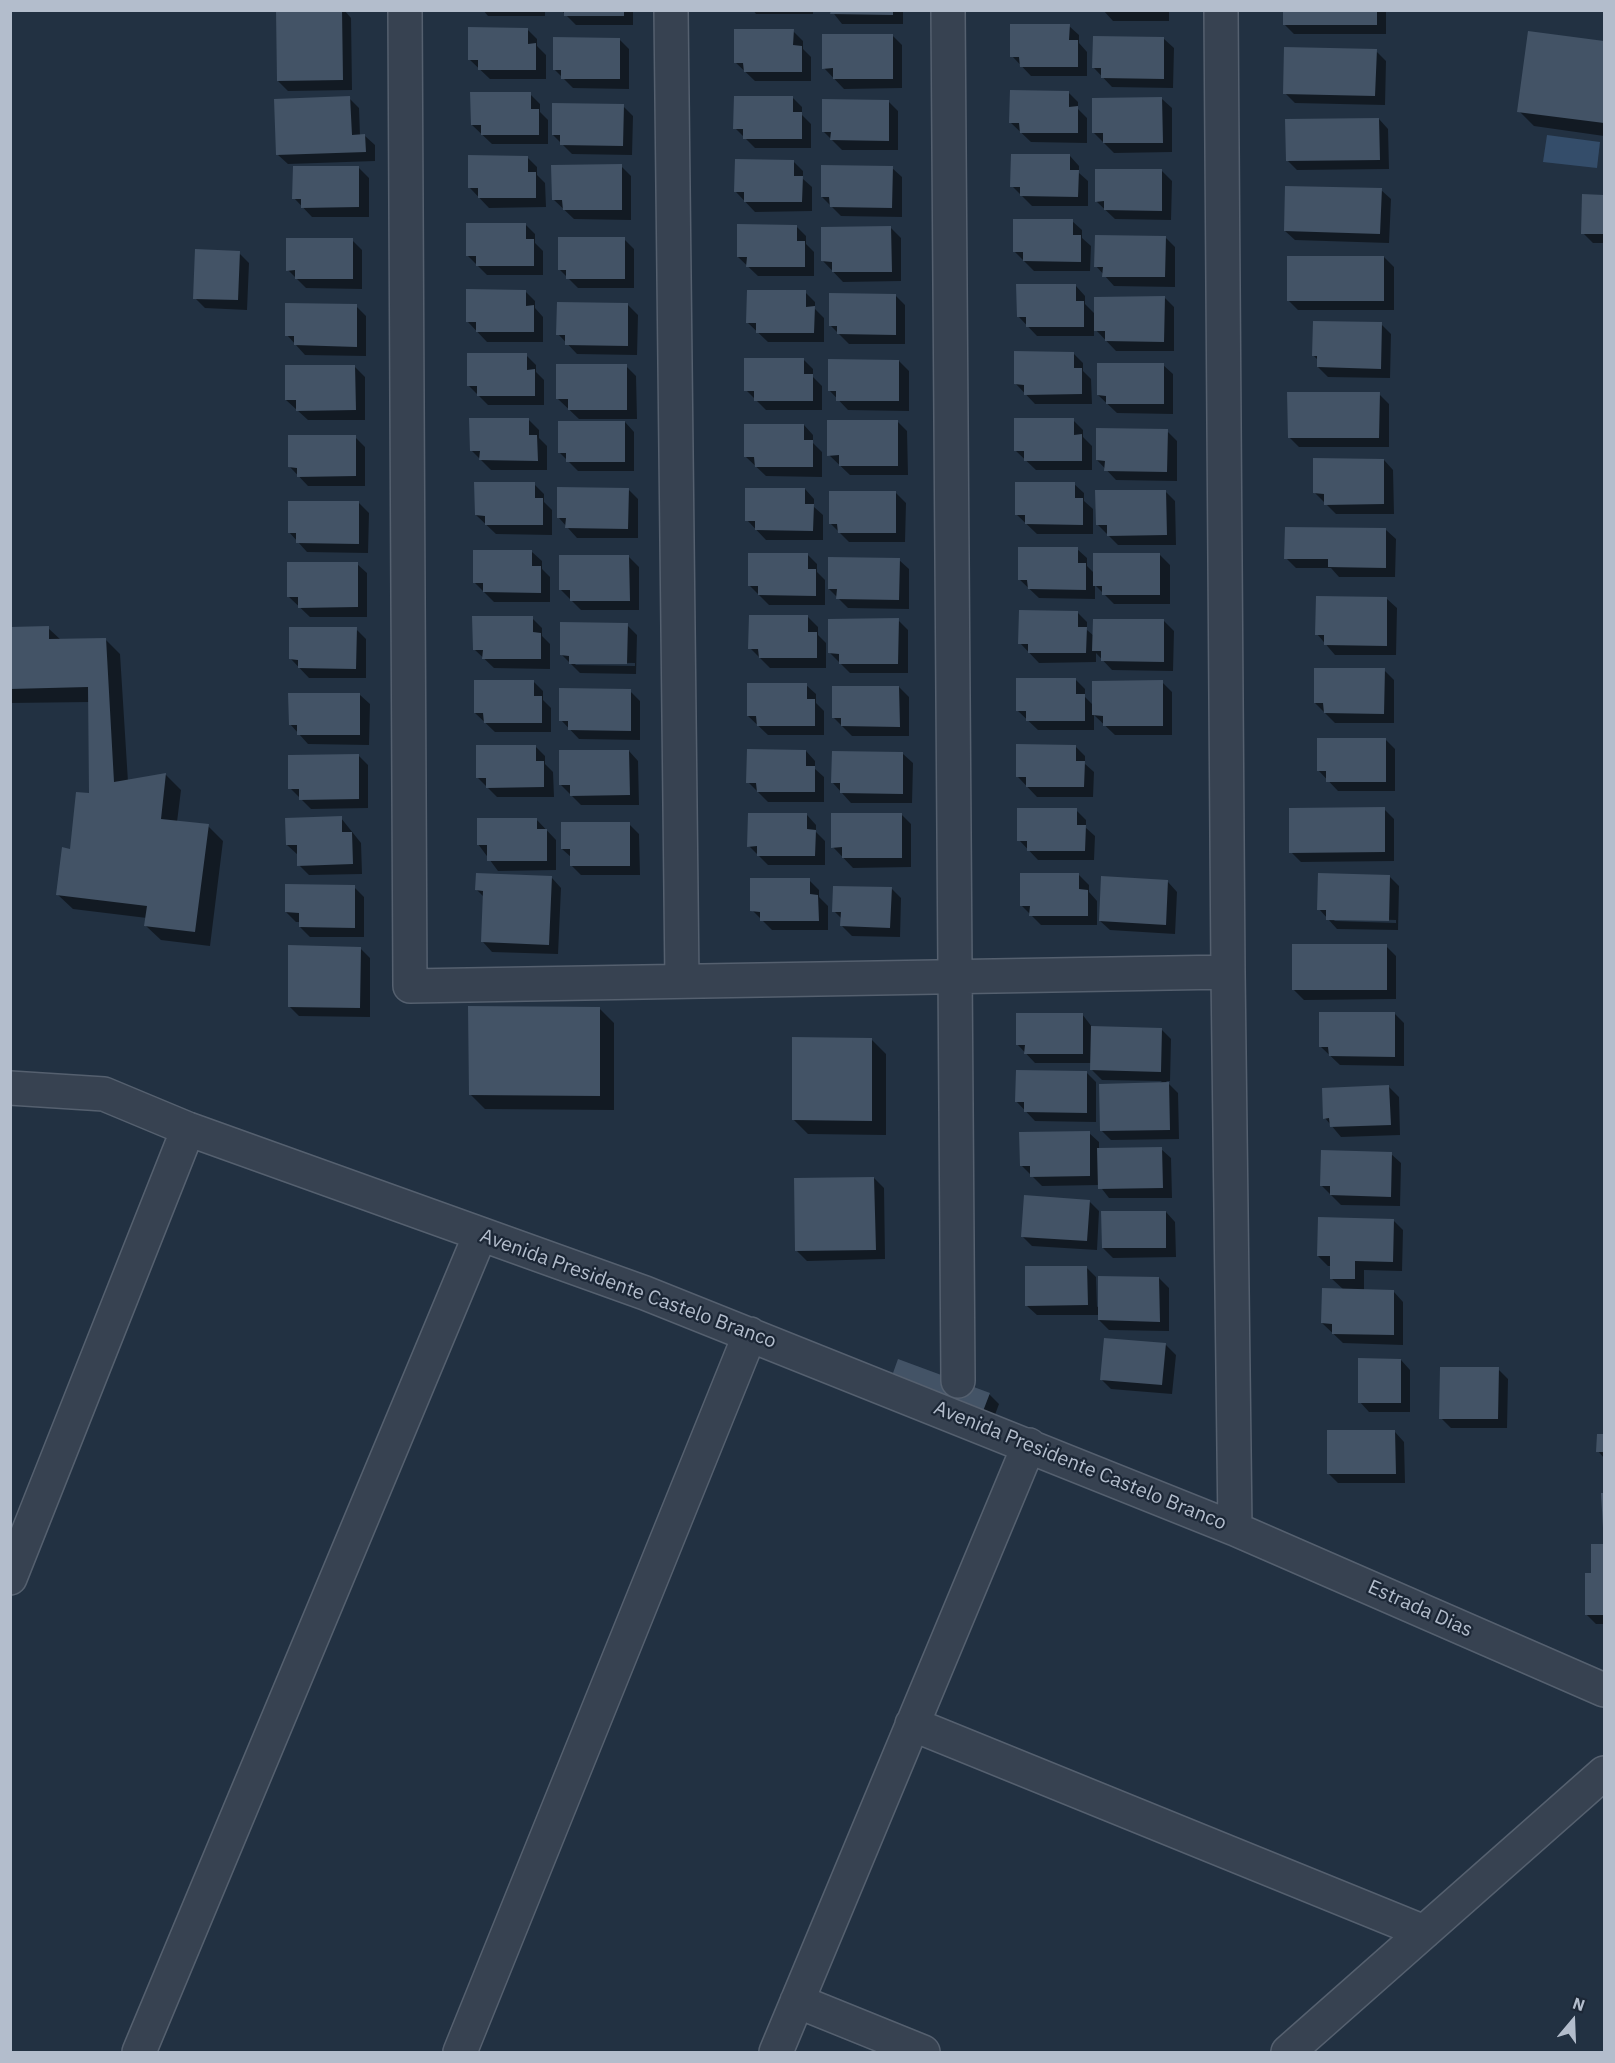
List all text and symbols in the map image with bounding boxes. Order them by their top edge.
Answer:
street label: Avenida Presidente Castelo Branco [477,1224,779,1354]
street label: Avenida Presidente Castelo Branco [930,1396,1230,1536]
street label: Estrada Dias [1364,1575,1476,1643]
north arrow [1543,1991,1603,2051]
text: N [1570,1993,1588,2015]

